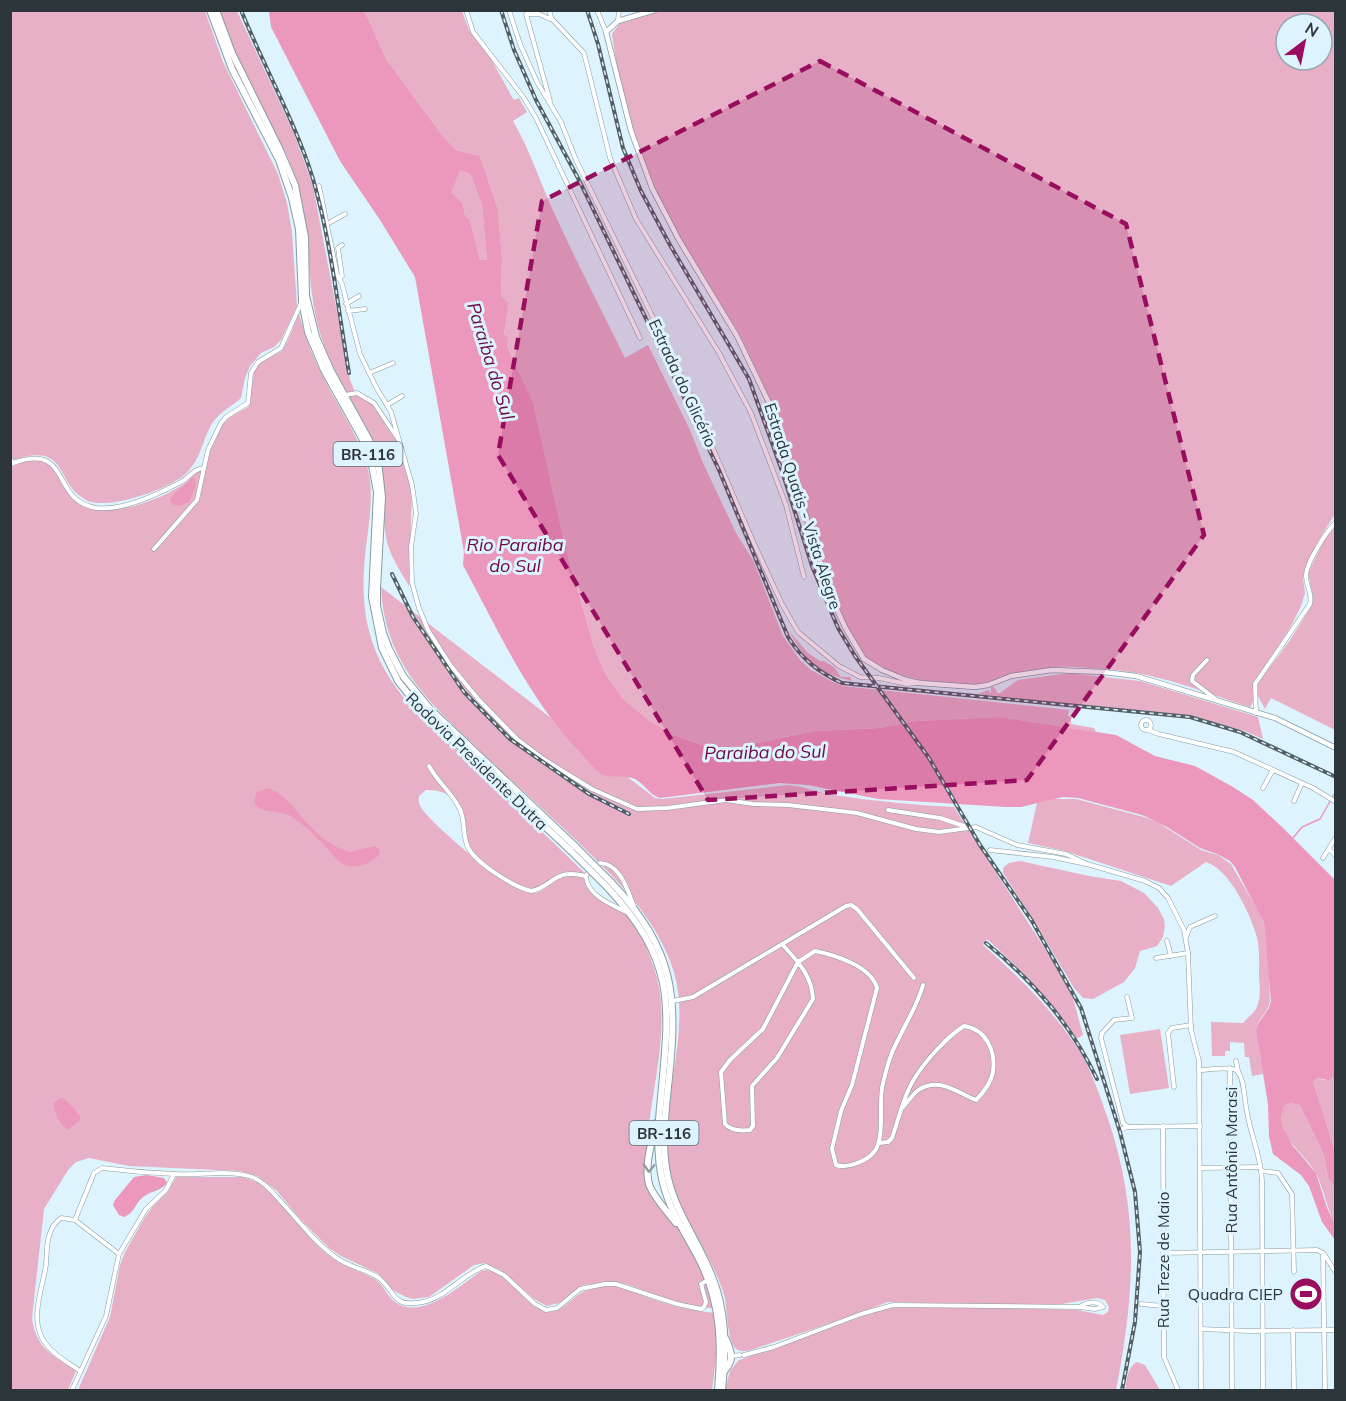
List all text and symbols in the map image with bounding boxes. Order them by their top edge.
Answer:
north arrow [1274,12,1334,72]
text: N [1302,18,1322,41]
water label: Paraiba do Sul [462,300,520,423]
street label: Estrada do Glicério [645,316,721,450]
street label: Estrada Quatis - Vista Alegre [760,400,846,612]
road number: BR-116 [334,442,403,466]
water label: Rio Paraiba do Sul [467,533,564,577]
street label: Rodovia Presidente Dutra [402,688,552,834]
water label: Paraiba do Sul [704,739,827,765]
street label: Rua Antônio Marasi [1221,1087,1241,1233]
road number: BR-116 [630,1121,698,1145]
one-way arrow [643,1163,656,1172]
street label: Rua Treze de Maio [1153,1192,1173,1328]
sports icon: Quadra CIEP [1288,1276,1324,1312]
place label: Quadra CIEP [1188,1284,1283,1304]

